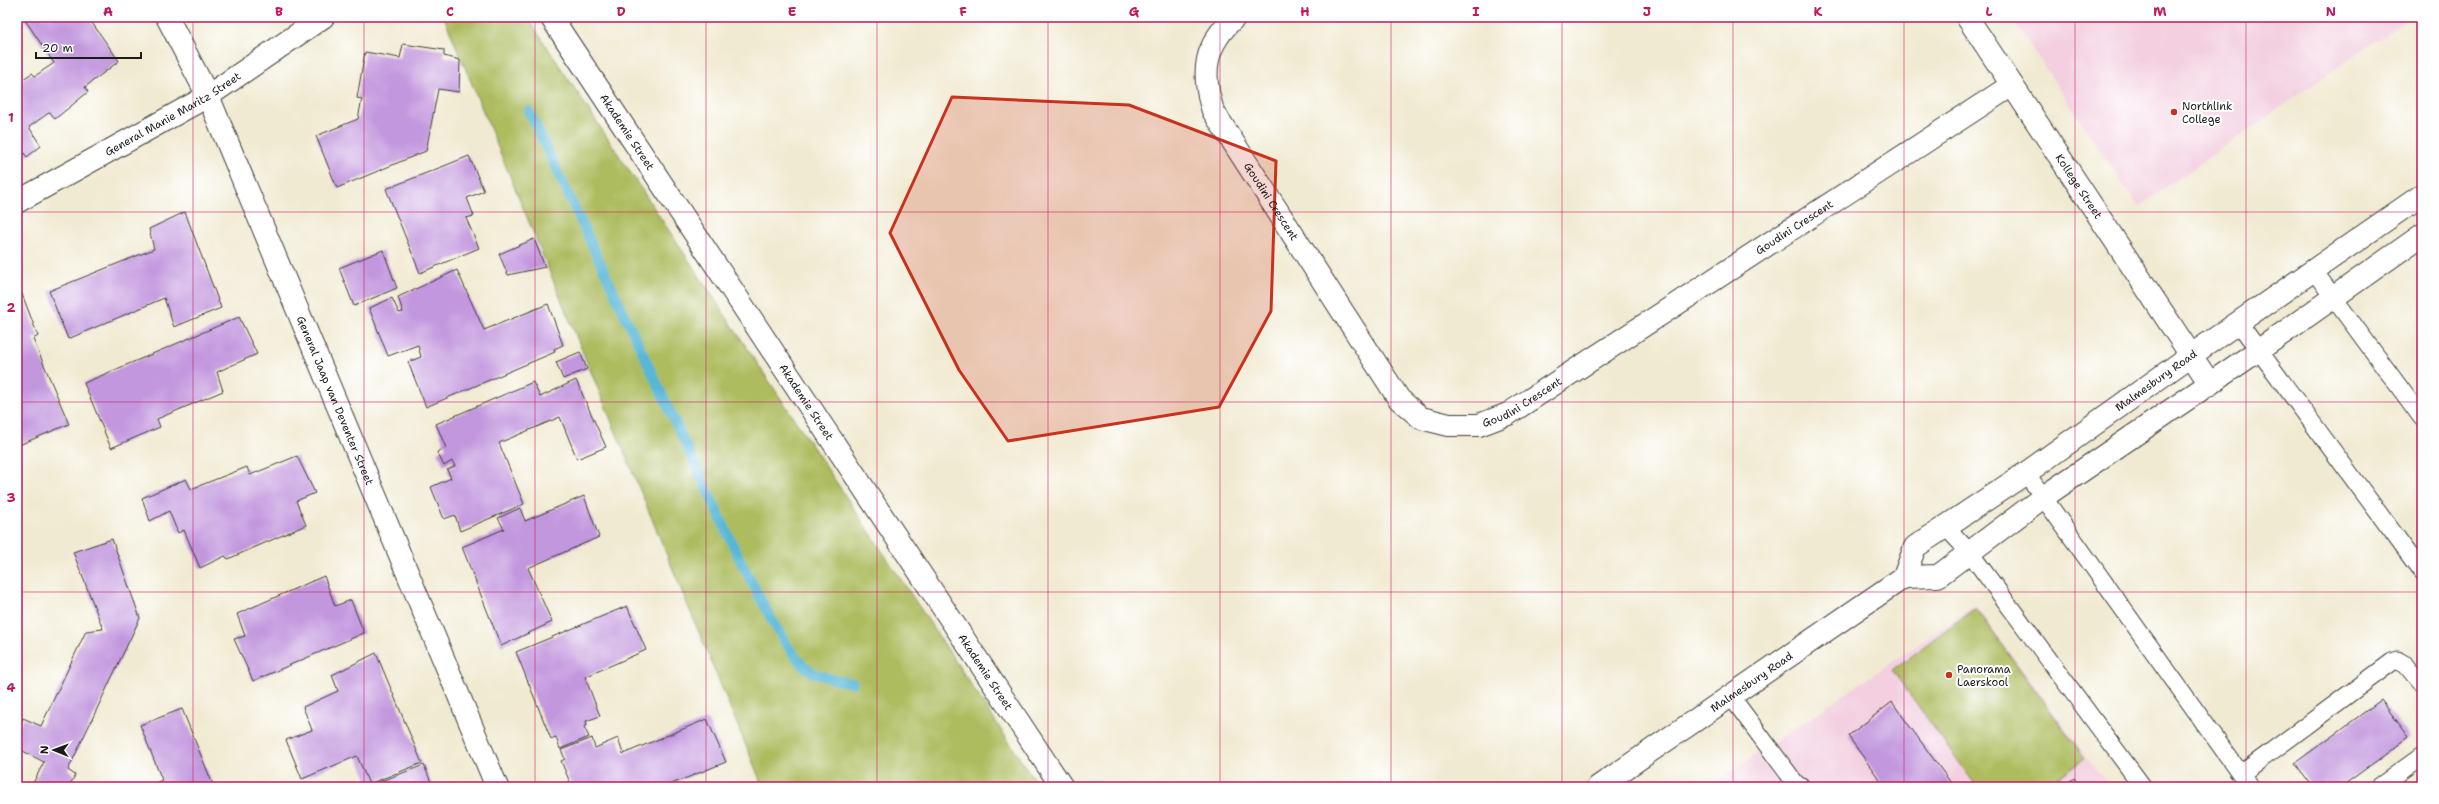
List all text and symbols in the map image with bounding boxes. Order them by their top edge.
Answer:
text: A [103,3,113,20]
text: B [275,3,283,20]
text: C [446,3,454,20]
text: D [616,3,626,20]
text: E [788,3,797,20]
text: F [959,3,967,20]
text: G [1129,3,1140,20]
text: H [1300,3,1310,20]
text: I [1472,3,1480,20]
text: J [1643,3,1651,20]
text: K [1814,3,1823,20]
text: L [1985,3,1993,20]
text: M [2153,3,2167,20]
text: N [2326,3,2336,20]
scale bar [36,34,141,60]
text: 20 m [42,40,73,56]
street label: General Manie Maritz Street [102,68,244,159]
street label: Akademie Street [597,91,658,173]
place label: Northlink College [2182,99,2232,127]
marker: Northlink College [2169,107,2179,117]
text: 1 [8,109,14,126]
street label: Kollege Street [2052,151,2106,222]
street label: Goudini Crescent [1241,160,1302,243]
street label: Goudini Crescent [1752,196,1836,258]
text: 2 [6,299,16,316]
street label: General Jaap van Deventer Street [293,313,377,488]
street label: Malmesbury Road [2112,346,2200,415]
street label: Akademie Street [776,361,837,443]
street label: Goudini Crescent [1480,373,1565,431]
text: 3 [6,489,16,506]
street label: Akademie Street [955,631,1016,713]
street label: Malmesbury Road [1707,648,1796,715]
place label: Panorama Laerskool [1957,662,2011,690]
marker: Panorama Laerskool [1944,670,1954,680]
text: 4 [6,679,16,696]
north arrow [34,730,74,770]
text: N [37,745,52,754]

